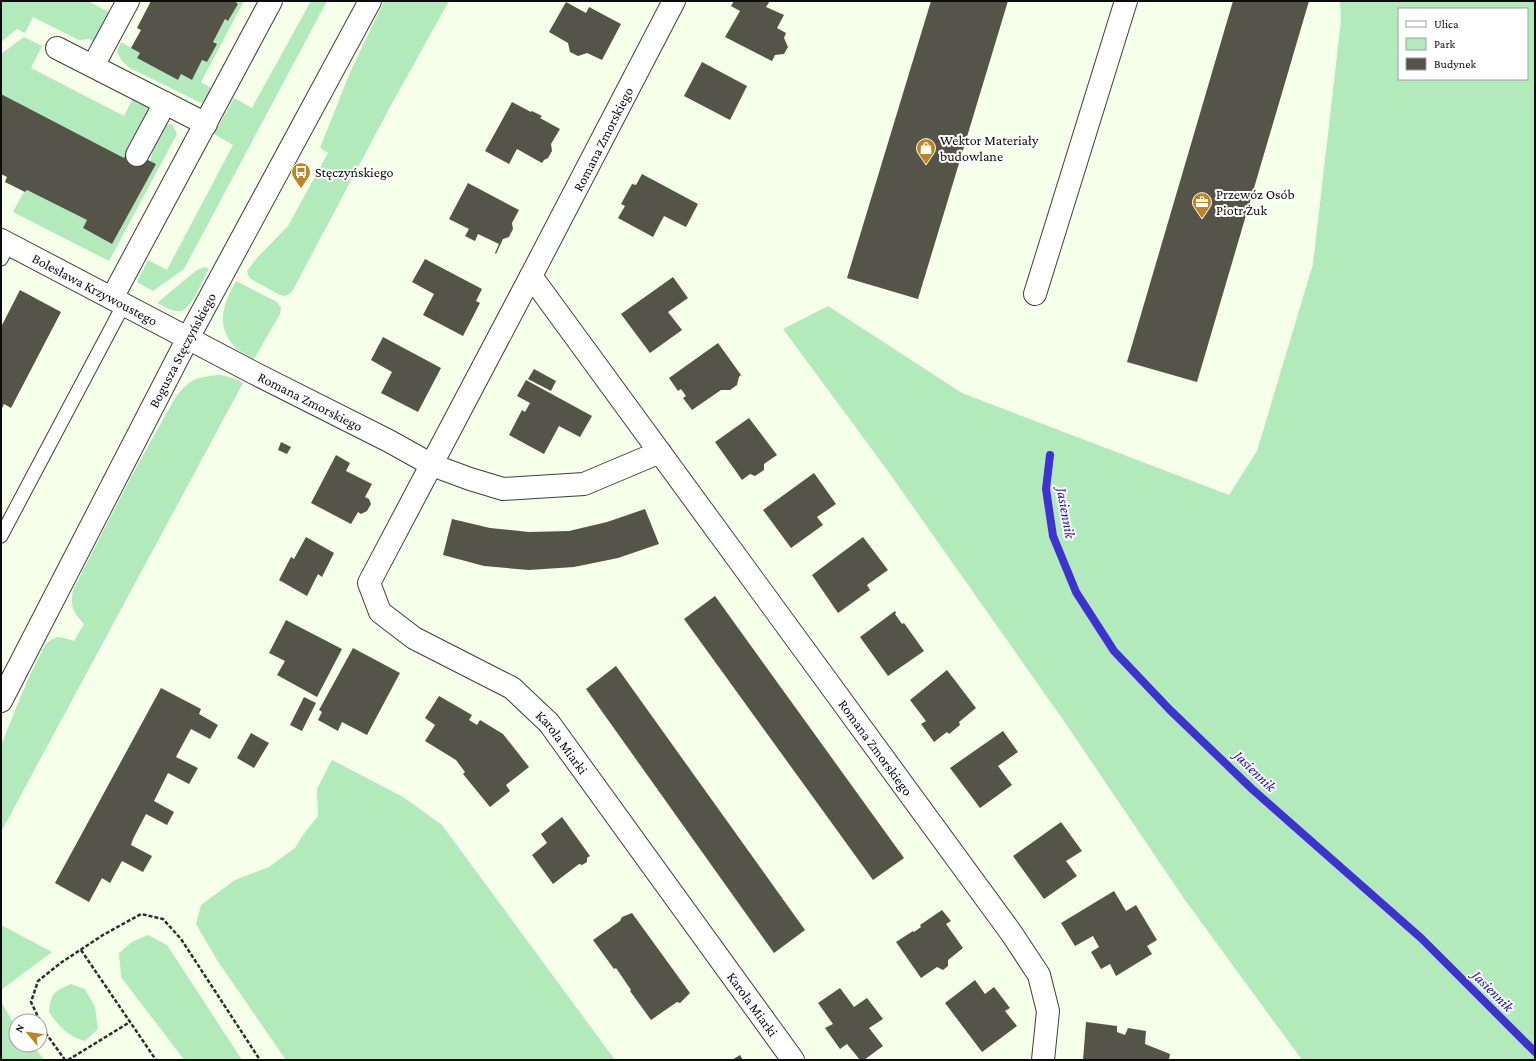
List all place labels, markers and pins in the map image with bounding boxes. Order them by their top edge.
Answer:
place label: Wektor Materiały budowlane [940,132,1039,164]
shop icon: Wektor Materiały budowlane [915,137,937,165]
bus stop icon: Stęczyńskiego [290,161,312,189]
place label: Stęczyńskiego [315,164,394,180]
place label: Przewóz Osób Piotr Żuk [1216,186,1295,218]
office icon: Przewóz Osób Piotr Żuk [1191,191,1213,219]

